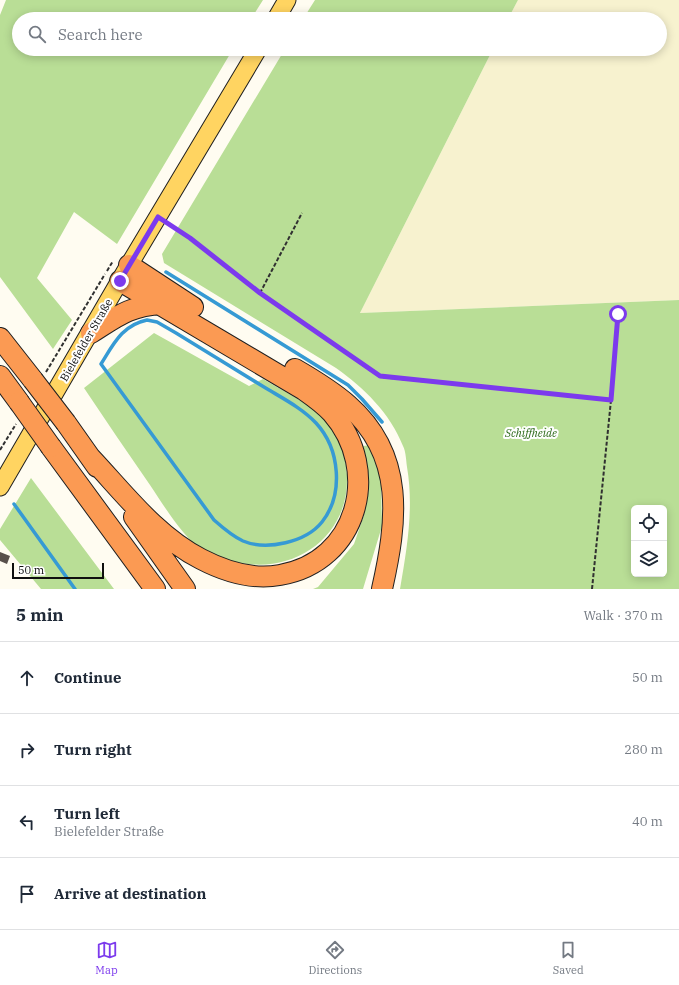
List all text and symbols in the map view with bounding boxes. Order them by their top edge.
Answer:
search box [12,12,667,56]
icon: search [26,23,48,45]
text: Search here [58,25,143,44]
route end [111,272,129,290]
street label: Bielefelder Straße [57,296,115,384]
route start [609,305,627,323]
park label: Schiffheide [504,426,557,440]
map controls [631,505,667,577]
button: locate [631,505,667,541]
button: layers [631,541,667,577]
scale bar [12,561,104,580]
text: 50 m [18,563,44,577]
text: 5 min [16,604,64,626]
text: Walk · 370 m [584,607,663,624]
icon: ahead [16,667,38,689]
text: Continue [54,668,121,687]
text: 50 m [632,669,663,686]
icon: right [16,739,38,761]
text: Turn right [54,740,132,759]
text: 280 m [624,741,663,758]
text: Turn left [54,804,120,823]
icon: left [16,811,38,833]
text: 40 m [632,813,663,830]
text: Bielefelder Straße [54,823,164,840]
icon: arrive [16,883,38,905]
text: Arrive at destination [54,884,206,903]
tab: Map [95,939,118,977]
tab: Directions [308,939,362,977]
tab: Saved [553,939,584,977]

